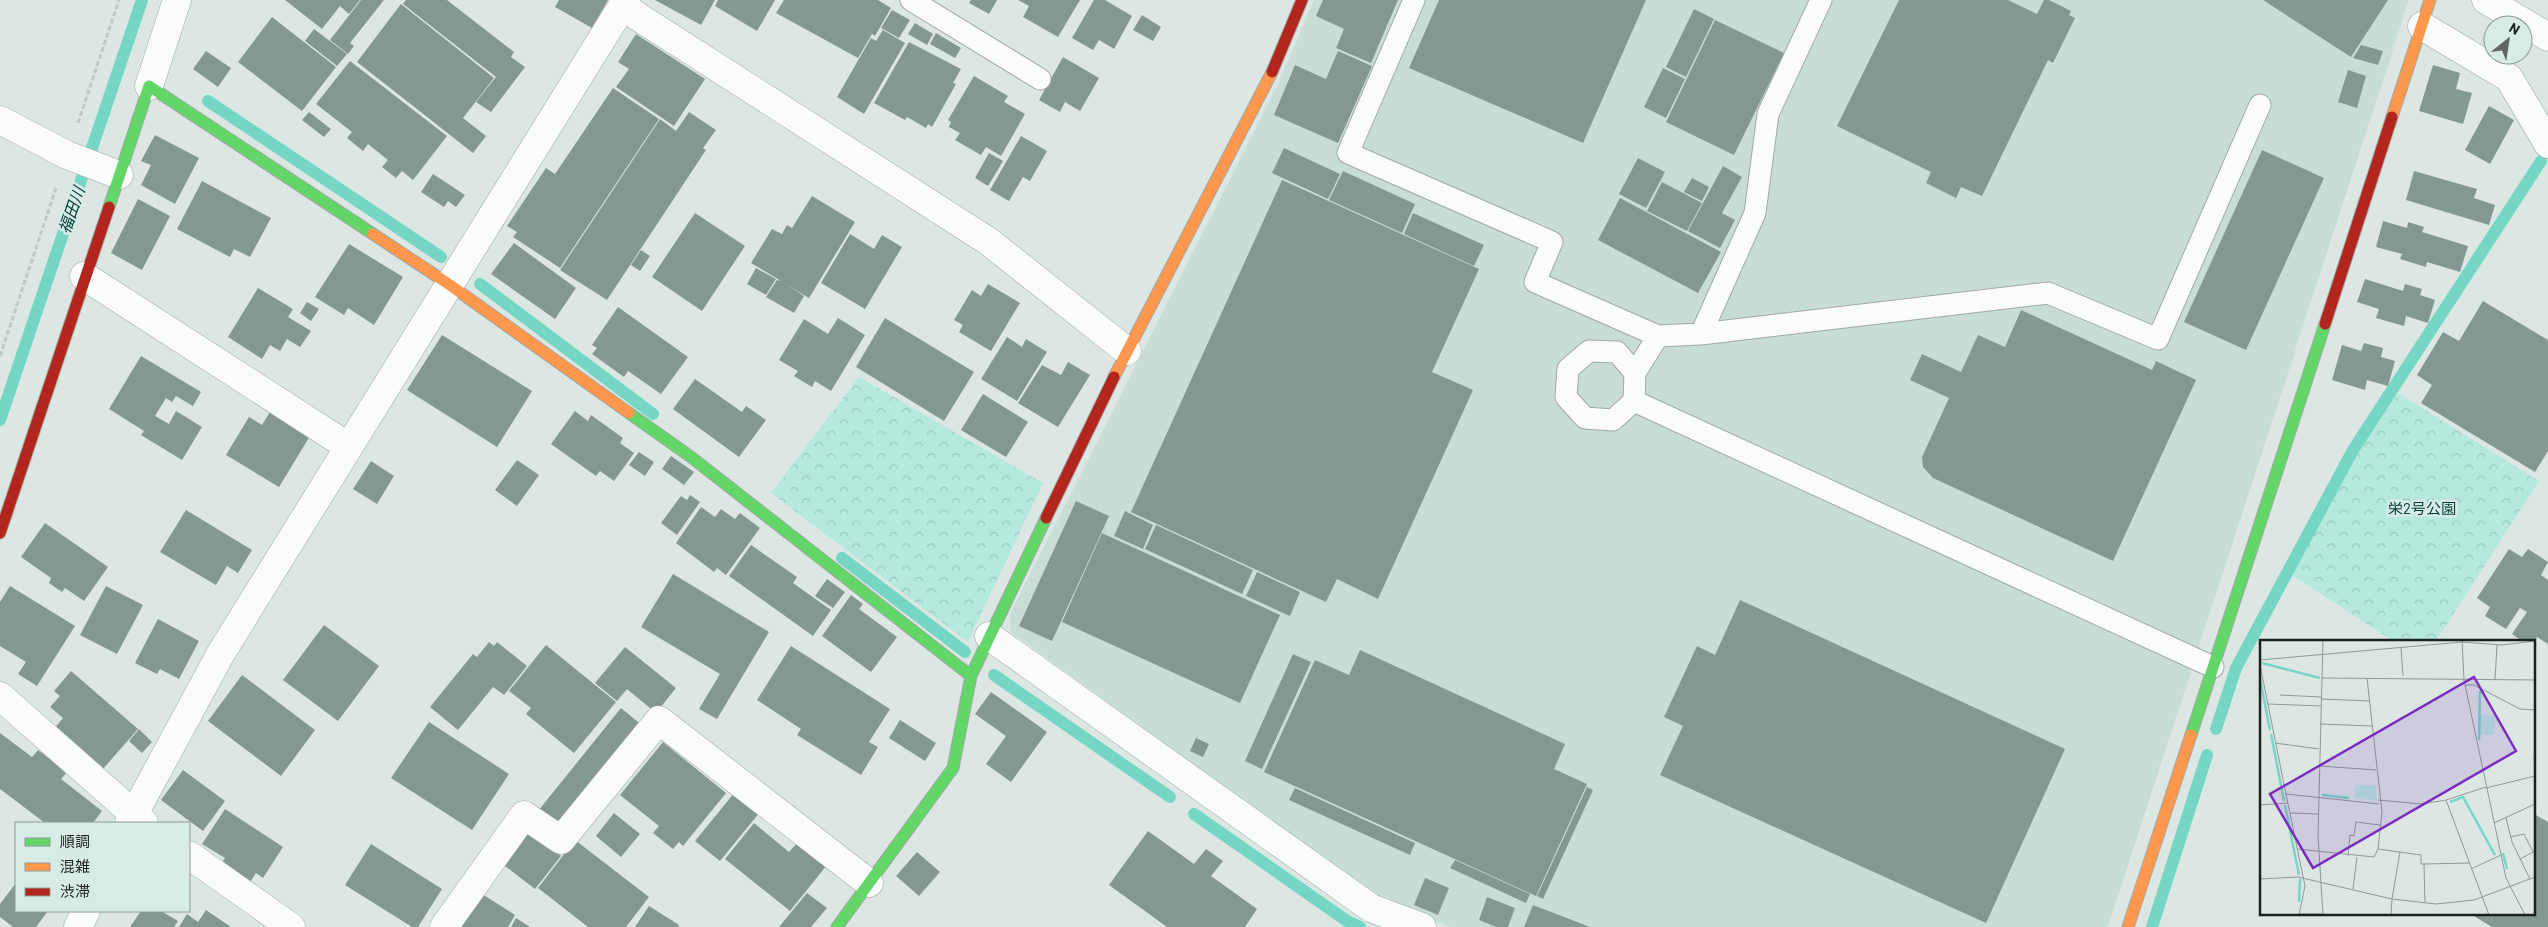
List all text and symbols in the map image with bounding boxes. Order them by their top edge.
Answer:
north arrow [2483,15,2533,65]
text: N [2506,19,2523,38]
water label: 福田川 [54,182,88,236]
park label: 栄2号公園 [2388,499,2456,517]
inset map [2260,640,2536,914]
legend [15,822,190,912]
text: 順調 [60,832,90,850]
text: 混雑 [60,857,90,875]
text: 渋滞 [60,882,90,900]

